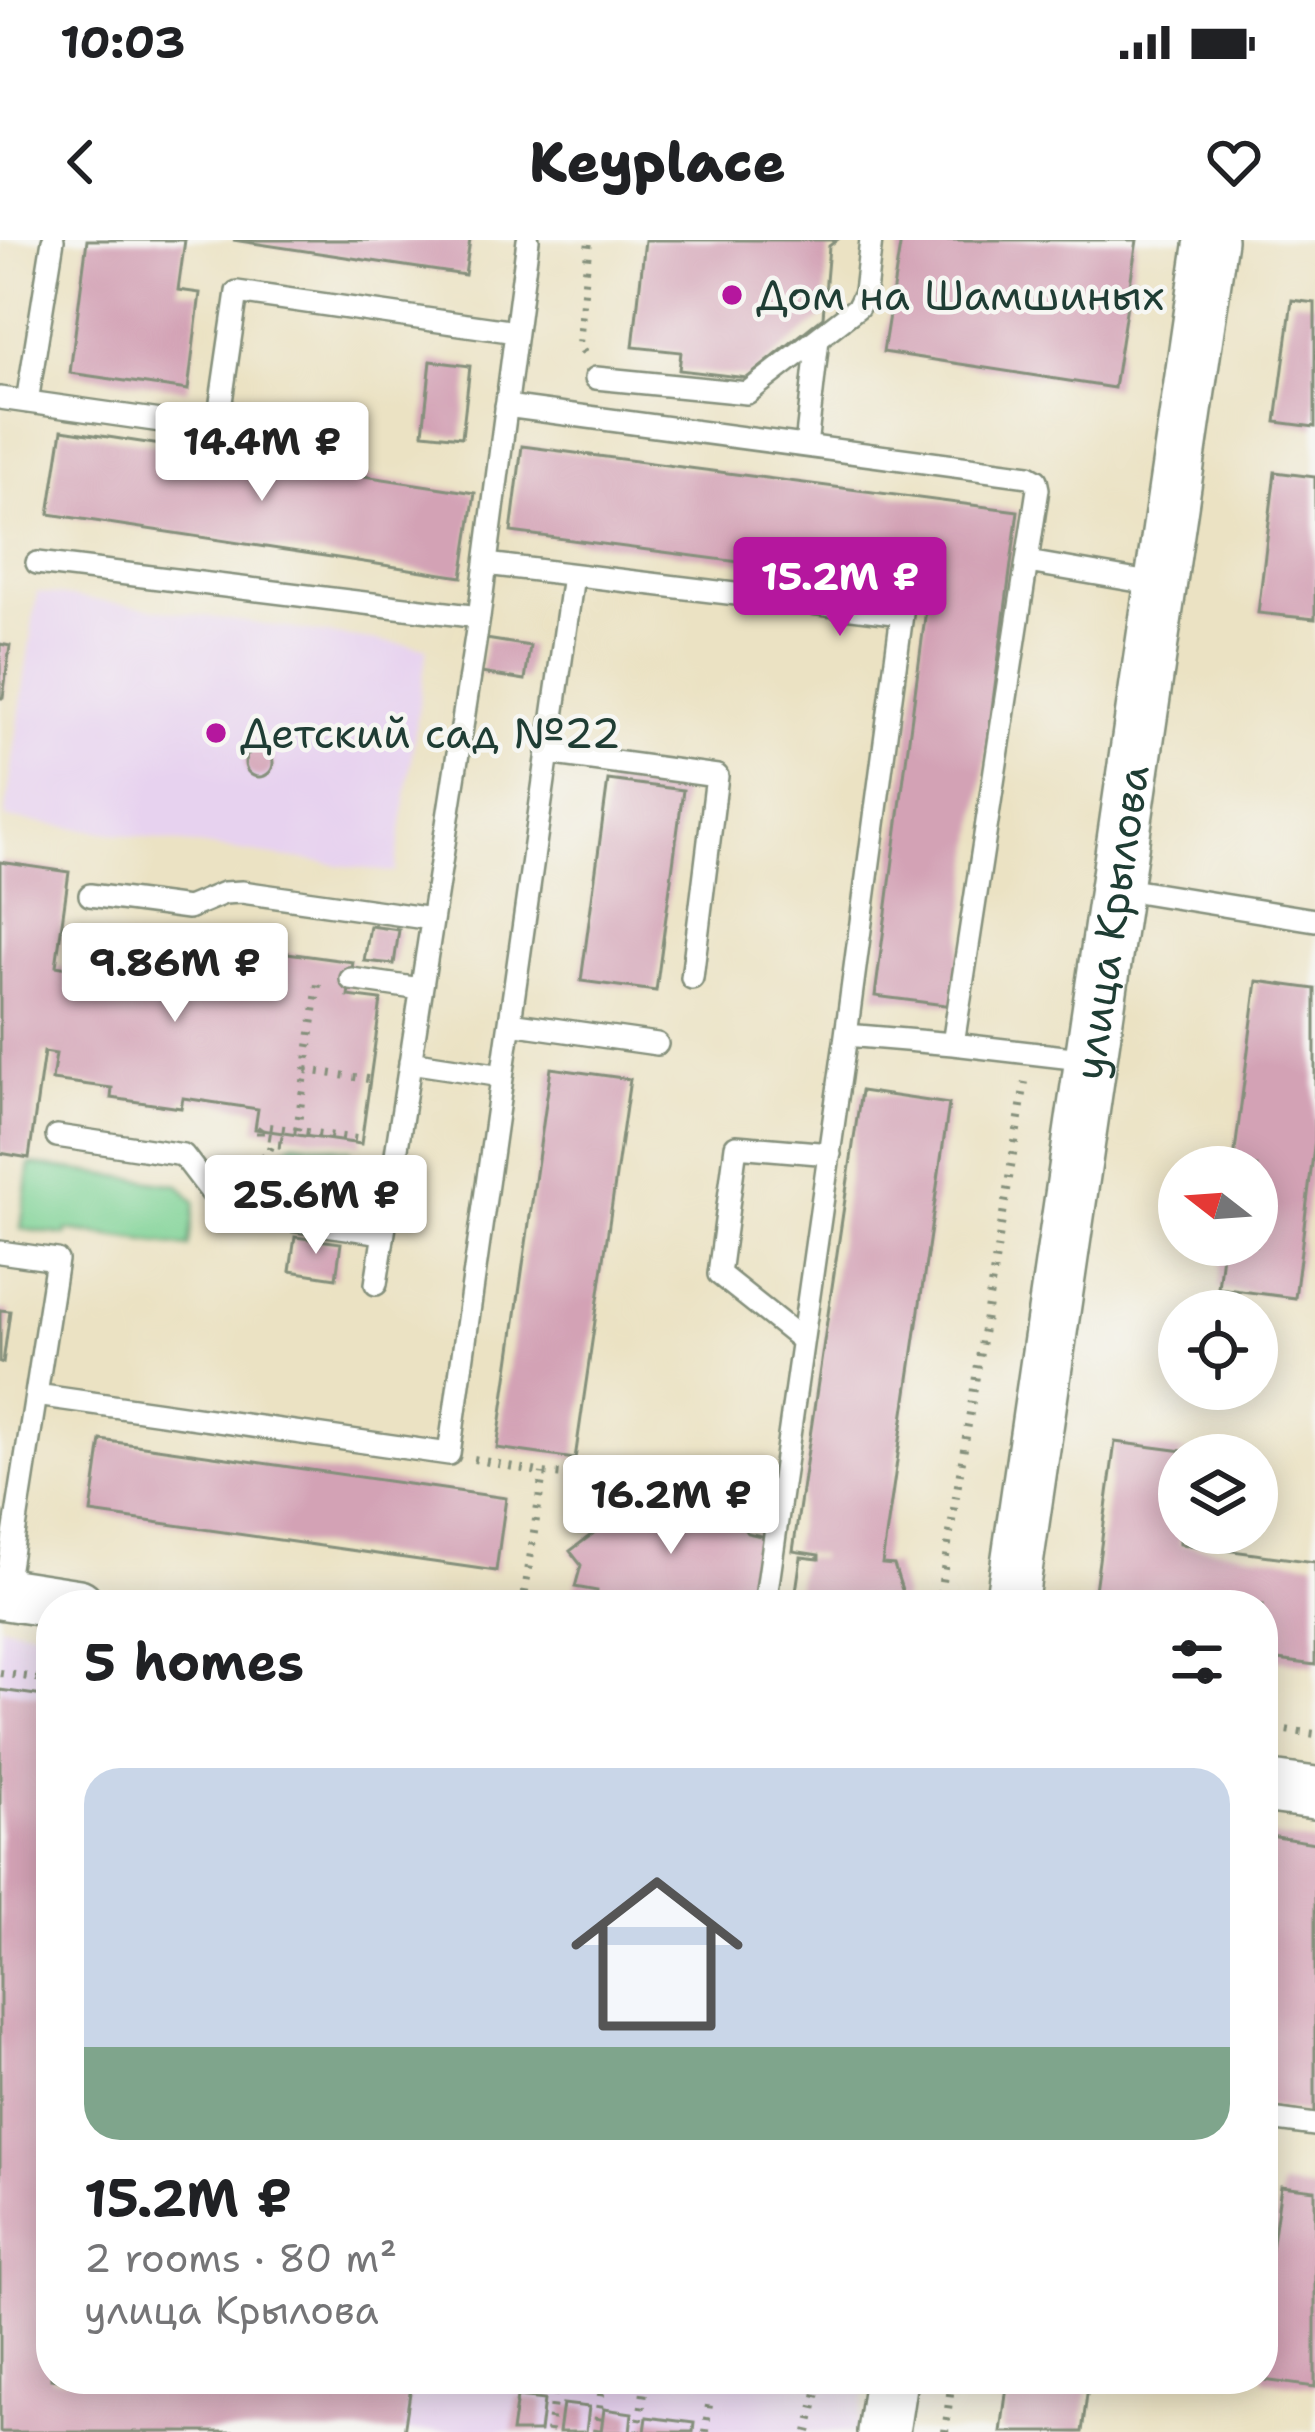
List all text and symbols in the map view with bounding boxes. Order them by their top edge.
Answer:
text: 10:03 [60,12,186,72]
text: Keyplace [529,126,786,198]
icon: back [48,129,114,195]
icon: heart [1201,129,1267,195]
place label: Дом на Шамшиных [756,267,1164,323]
marker: Дом на Шамшиных [719,282,745,308]
pin: 14.4M ₽ [151,402,373,504]
text: 14.4M ₽ [183,415,341,467]
pin: 15.2M ₽ [729,537,951,639]
text: 15.2M ₽ [760,550,920,602]
place label: Детский сад №22 [240,705,621,761]
marker: Детский сад №22 [203,720,229,746]
street label: улица Крылова [1060,761,1162,1083]
pin: 9.86M ₽ [64,923,286,1025]
text: 9.86M ₽ [89,936,261,988]
north arrow [1158,1146,1278,1266]
map controls [1158,1146,1278,1554]
pin: 25.6M ₽ [205,1155,427,1257]
text: 25.6M ₽ [232,1168,400,1220]
button: locate [1158,1290,1278,1410]
button: layers [1158,1434,1278,1554]
pin: 16.2M ₽ [560,1455,782,1557]
text: 16.2M ₽ [590,1468,752,1520]
text: 5 homes [84,1628,304,1696]
icon: filters [1164,1629,1230,1695]
icon: home [549,1846,765,2062]
text: 15.2M ₽ [84,2164,292,2232]
text: 2 rooms · 80 m² [84,2232,397,2284]
text: улица Крылова [84,2284,379,2336]

